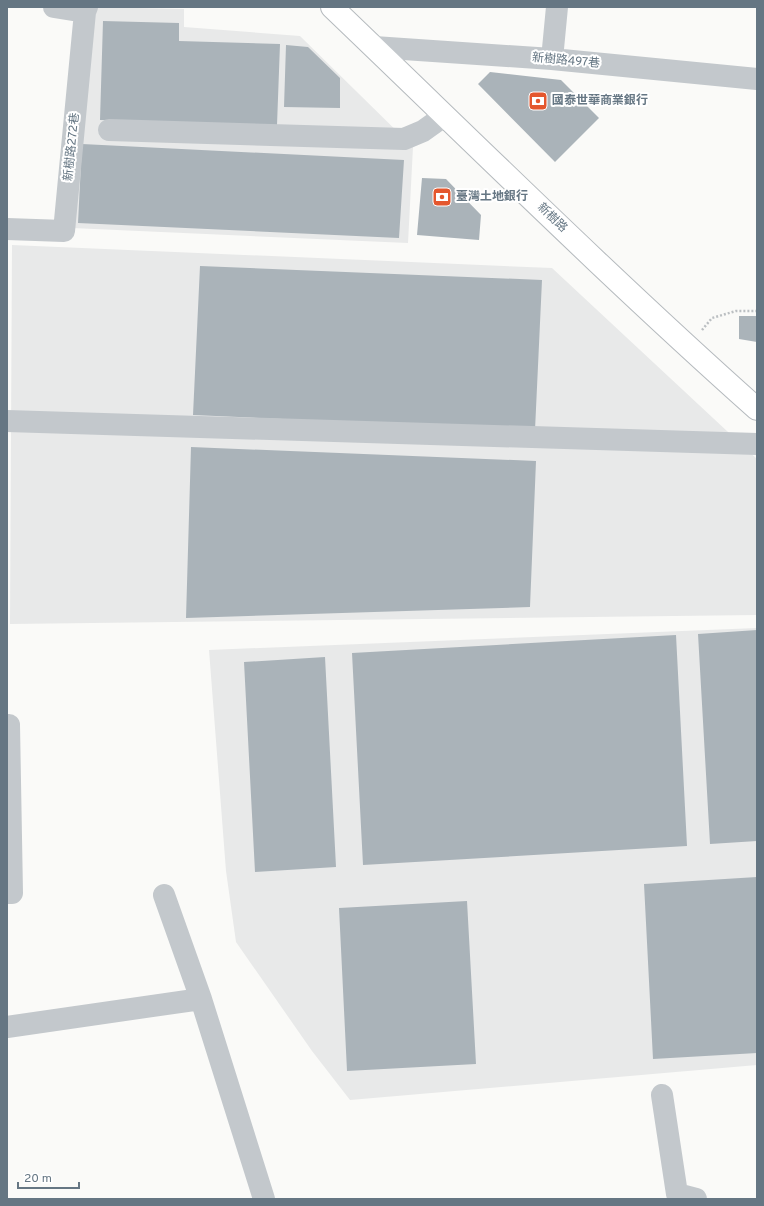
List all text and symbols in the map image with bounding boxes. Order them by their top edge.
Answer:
street label: 新樹路497巷 [531,50,601,72]
bank icon: 國泰世華商業銀行 [527,90,549,112]
place label: 國泰世華商業銀行 [552,93,648,109]
street label: 新樹路272巷 [60,112,84,182]
bank icon: 臺灣土地銀行 [431,186,453,208]
place label: 臺灣土地銀行 [456,189,528,205]
street label: 新樹路 [533,200,571,236]
scale bar [18,1164,79,1190]
text: 20 m [24,1171,52,1187]

